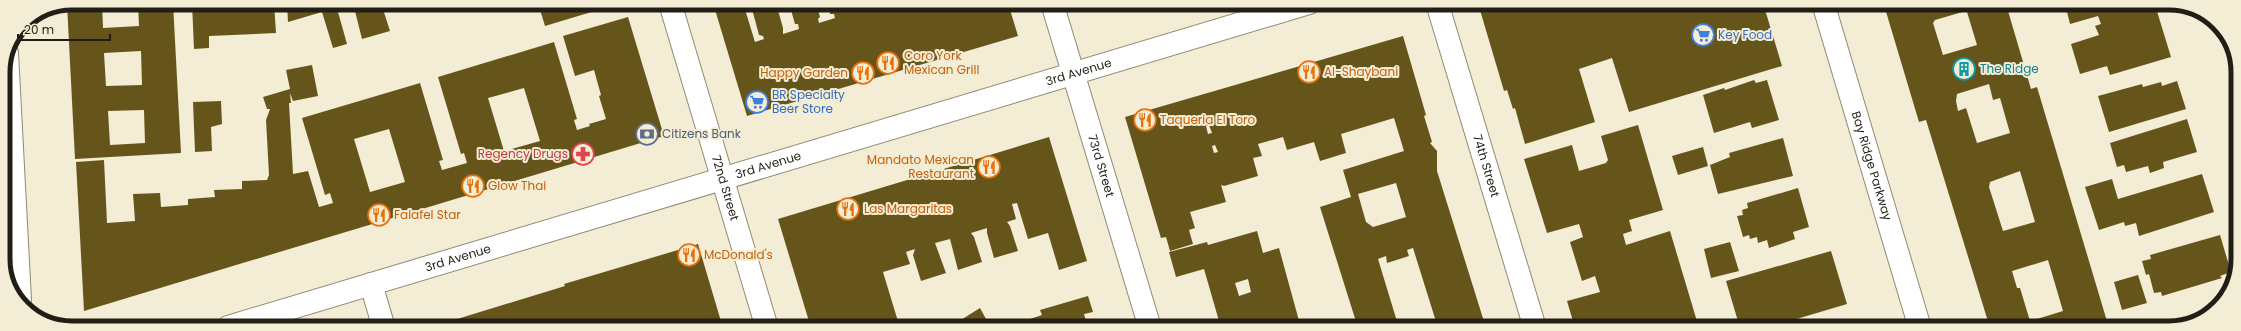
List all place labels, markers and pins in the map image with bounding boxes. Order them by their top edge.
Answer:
supermarket icon: Key Food [1690,22,1716,48]
place label: Key Food [1718,26,1772,43]
place label: Coro York Mexican Grill [904,47,979,78]
restaurant icon: Coro York Mexican Grill [875,50,901,76]
building icon: The Ridge [1951,56,1977,82]
restaurant icon: Al-Shaybani [1296,59,1322,85]
restaurant icon: Happy Garden [850,60,876,86]
place label: The Ridge [1980,60,2039,77]
place label: Al-Shaybani [1324,63,1398,80]
place label: Happy Garden [760,64,848,81]
place label: BR Specialty Beer Store [772,86,845,117]
supermarket icon: BR Specialty Beer Store [744,89,770,115]
restaurant icon: Taqueria El Toro [1132,107,1158,133]
place label: Taqueria El Toro [1160,111,1256,128]
bank icon: Citizens Bank [634,121,660,147]
place label: Citizens Bank [662,125,742,142]
pharmacy icon: Regency Drugs [570,141,596,167]
place label: Regency Drugs [478,145,568,162]
place label: Mandato Mexican Restaurant [867,151,974,182]
restaurant icon: Mandato Mexican Restaurant [976,154,1002,180]
restaurant icon: Glow Thai [460,173,486,199]
place label: Glow Thai [488,177,546,194]
restaurant icon: Las Margaritas [835,196,861,222]
place label: Las Margaritas [864,200,952,217]
restaurant icon: Falafel Star [366,202,392,228]
place label: Falafel Star [394,206,461,223]
restaurant icon: McDonald's [676,242,702,268]
place label: McDonald's [704,246,773,263]

